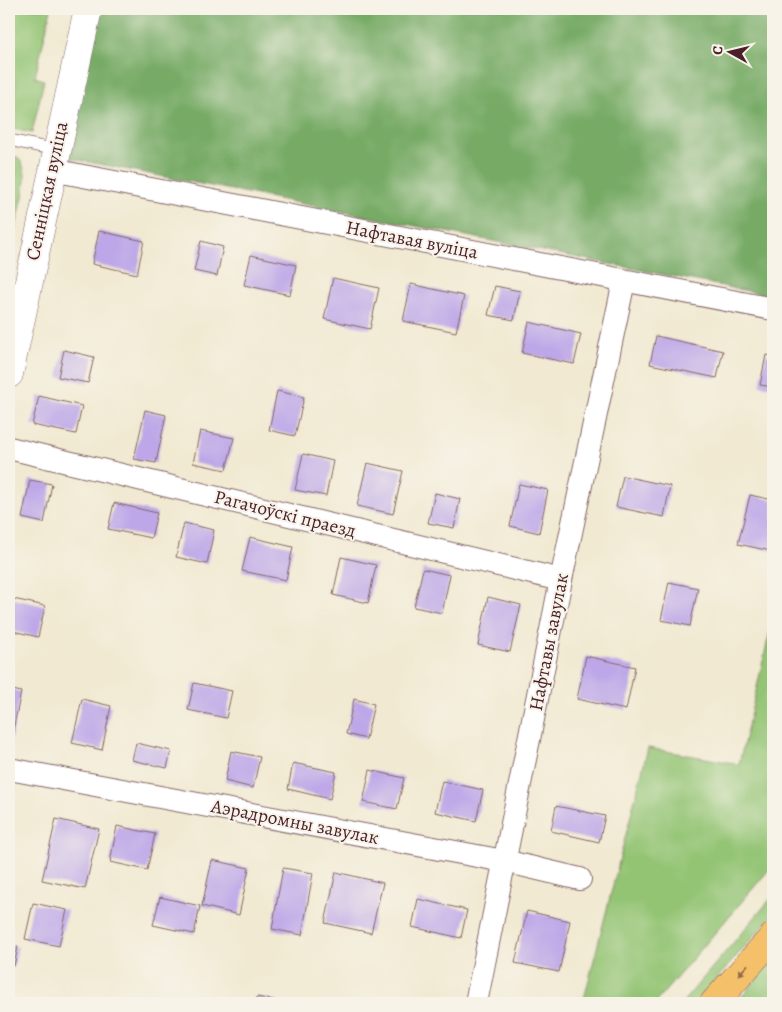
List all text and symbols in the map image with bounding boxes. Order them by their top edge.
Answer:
north arrow [704,28,754,78]
text: С [708,44,728,56]
street label: Сенніцкая вуліца [20,119,74,263]
street label: Нафтавая вуліца [344,214,480,266]
street label: Рагачоўскі праезд [211,484,359,544]
street label: Нафтавы завулак [523,571,575,713]
street label: Аэрадромны завулак [208,793,381,851]
one-way arrow [738,964,749,977]

